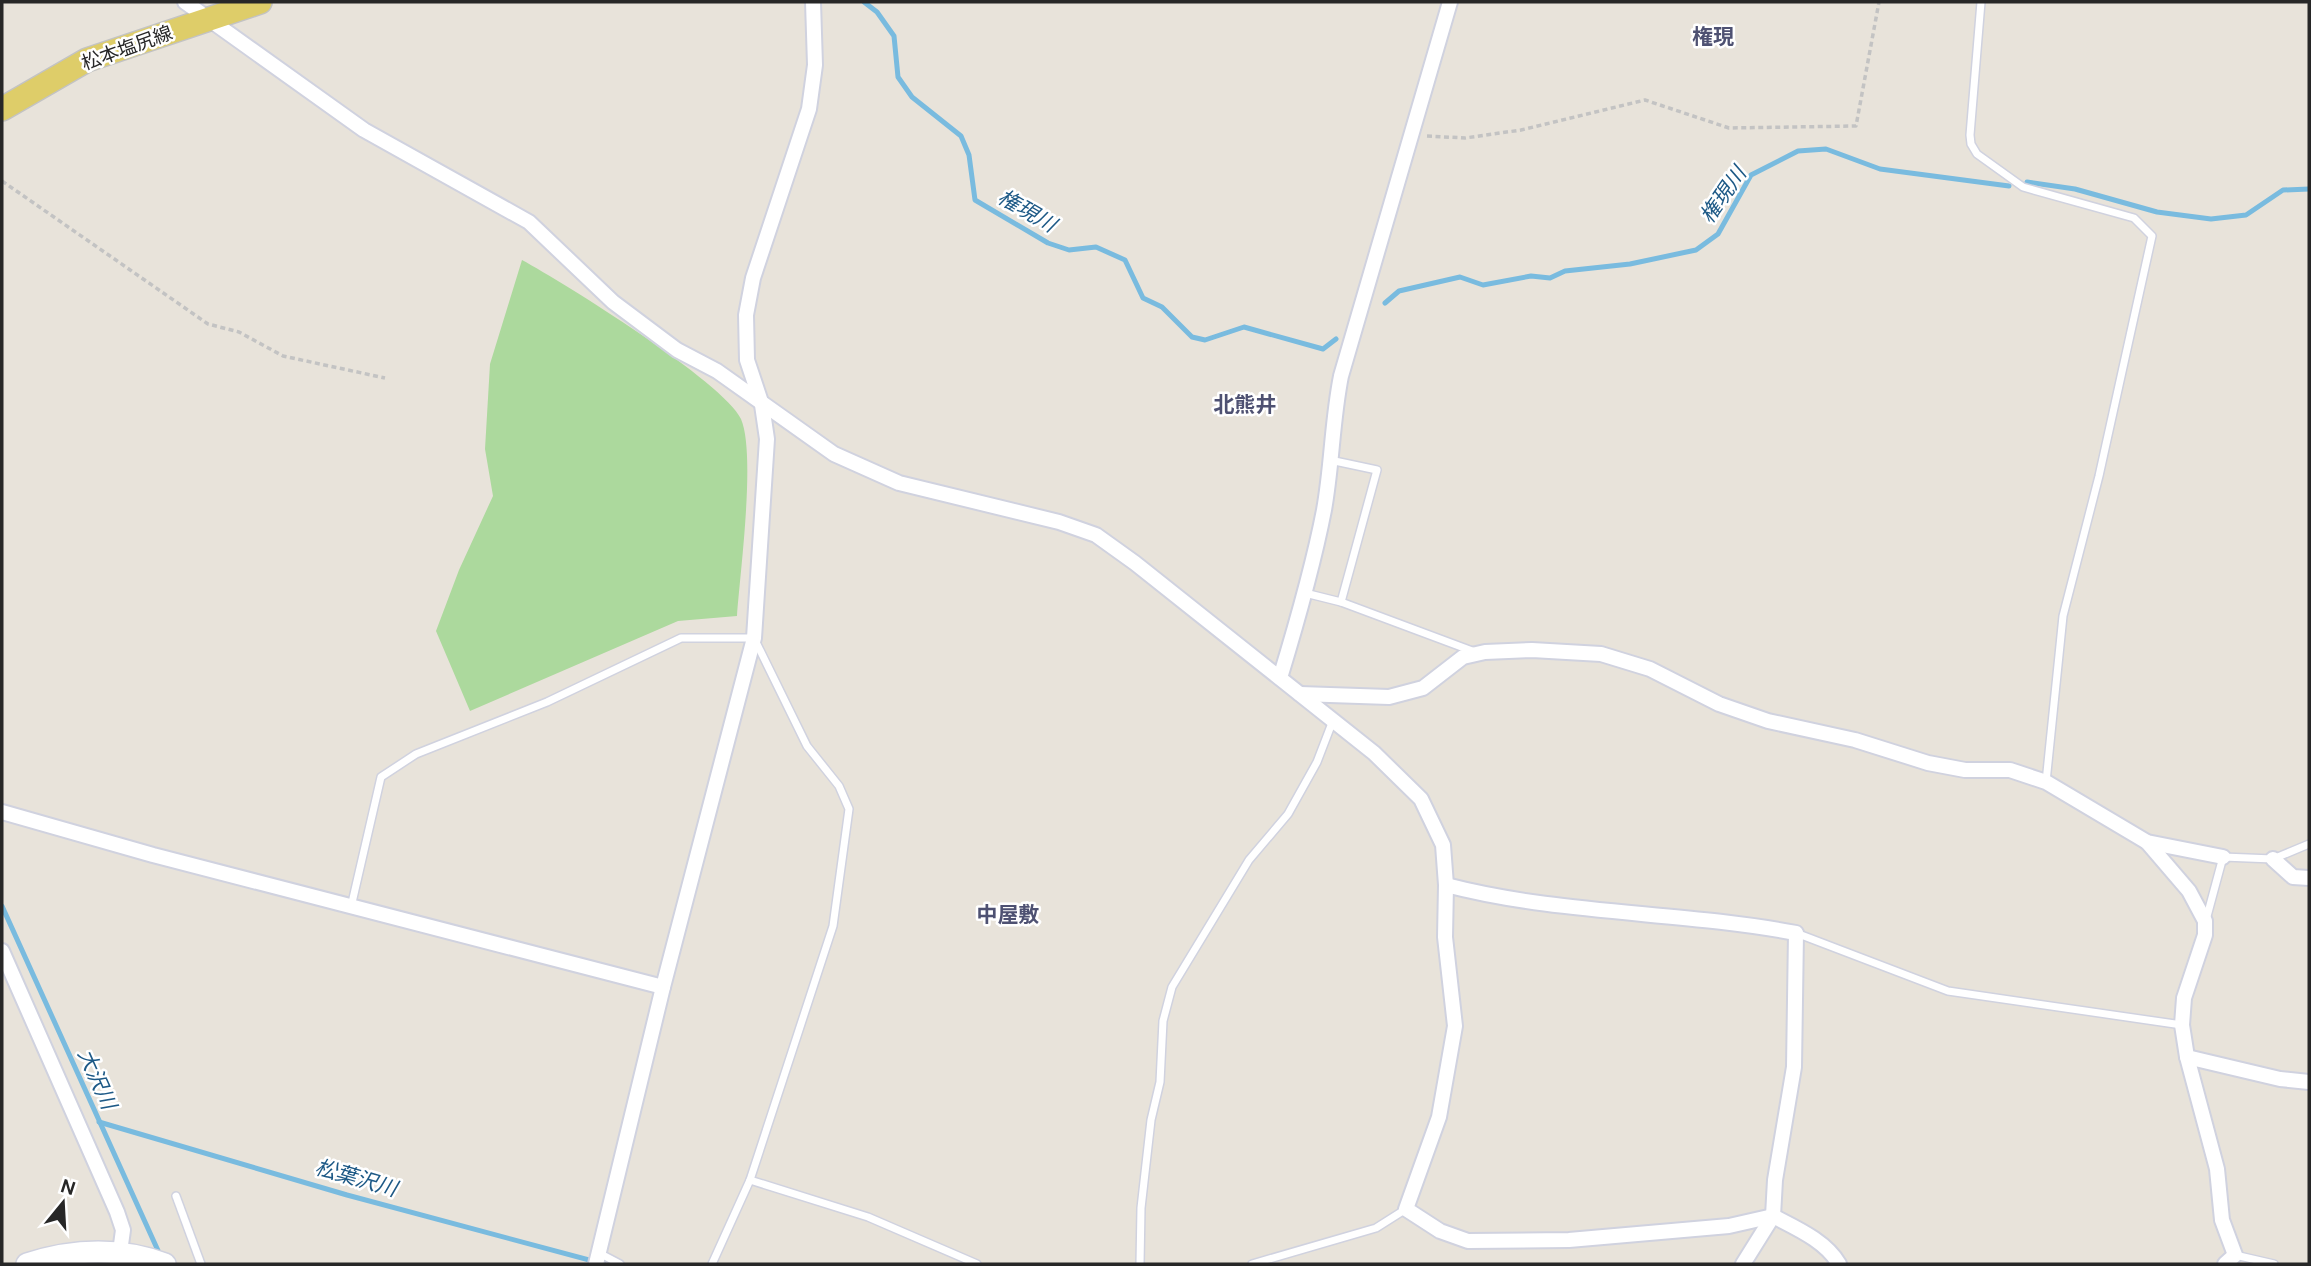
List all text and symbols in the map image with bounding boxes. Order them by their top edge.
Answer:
street label: 松本塩尻線 [78,20,176,76]
district label: 権現 [1692,23,1734,51]
water label: 権現川 [1693,160,1754,229]
water label: 権現川 [993,183,1063,240]
district label: 北熊井 [1214,391,1277,419]
district label: 中屋敷 [977,901,1040,929]
water label: 大沢川 [71,1045,123,1115]
water label: 松葉沢川 [312,1153,402,1204]
north arrow [28,1168,98,1238]
text: N [58,1173,79,1201]

